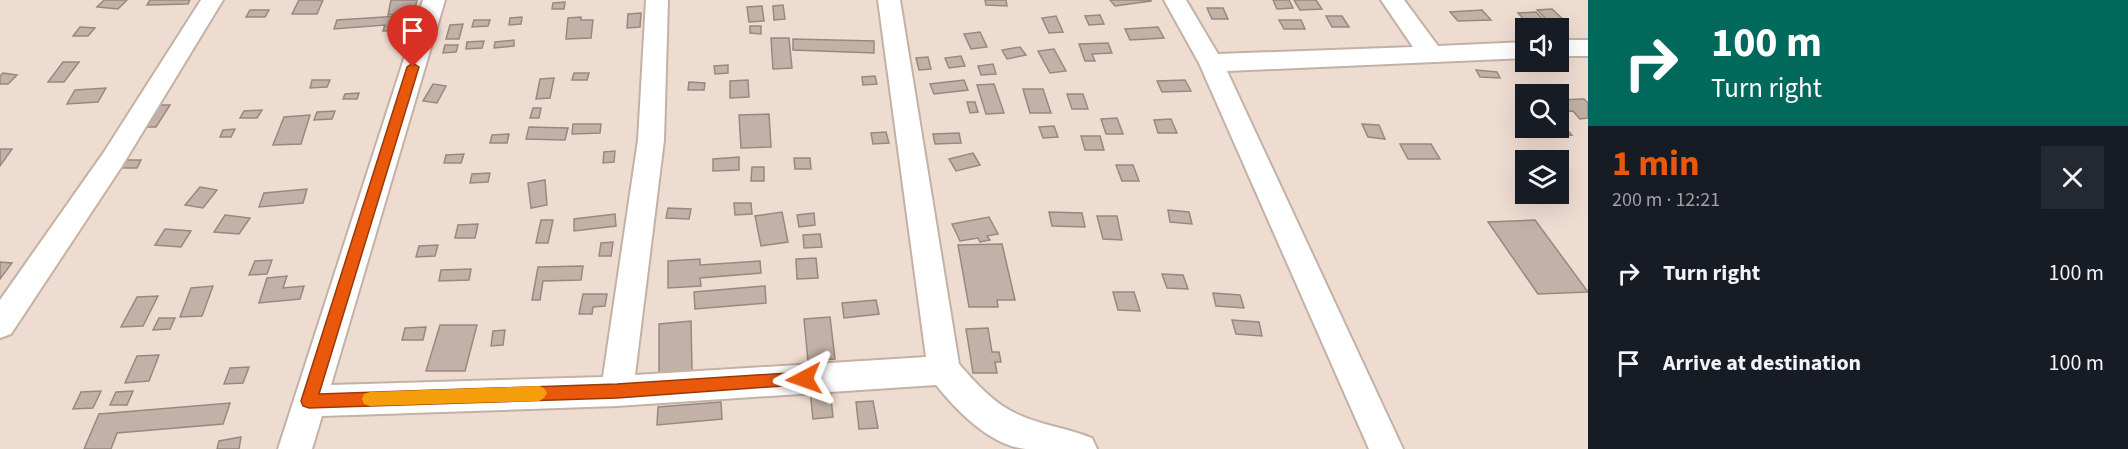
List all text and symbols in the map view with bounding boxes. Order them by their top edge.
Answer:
pin [387,5,438,67]
text: 100 m [1711,13,1822,73]
icon: arrive [396,14,429,47]
map controls [1515,18,1569,204]
button: sound [1515,18,1569,72]
icon: right [1612,24,1690,102]
text: Turn right [1711,69,1822,108]
button: search [1515,84,1569,138]
text: 1 min [1612,138,1700,189]
button: close [2041,146,2104,209]
button: layers [1515,150,1569,204]
text: 200 m · 12:21 [1612,186,1720,214]
icon: right [1612,257,1645,290]
text: Turn right [1663,257,1760,289]
text: 100 m [2049,257,2104,289]
position arrow [772,347,836,411]
icon: arrive [1612,347,1645,380]
text: Arrive at destination [1663,347,1861,379]
text: 100 m [2049,347,2104,379]

